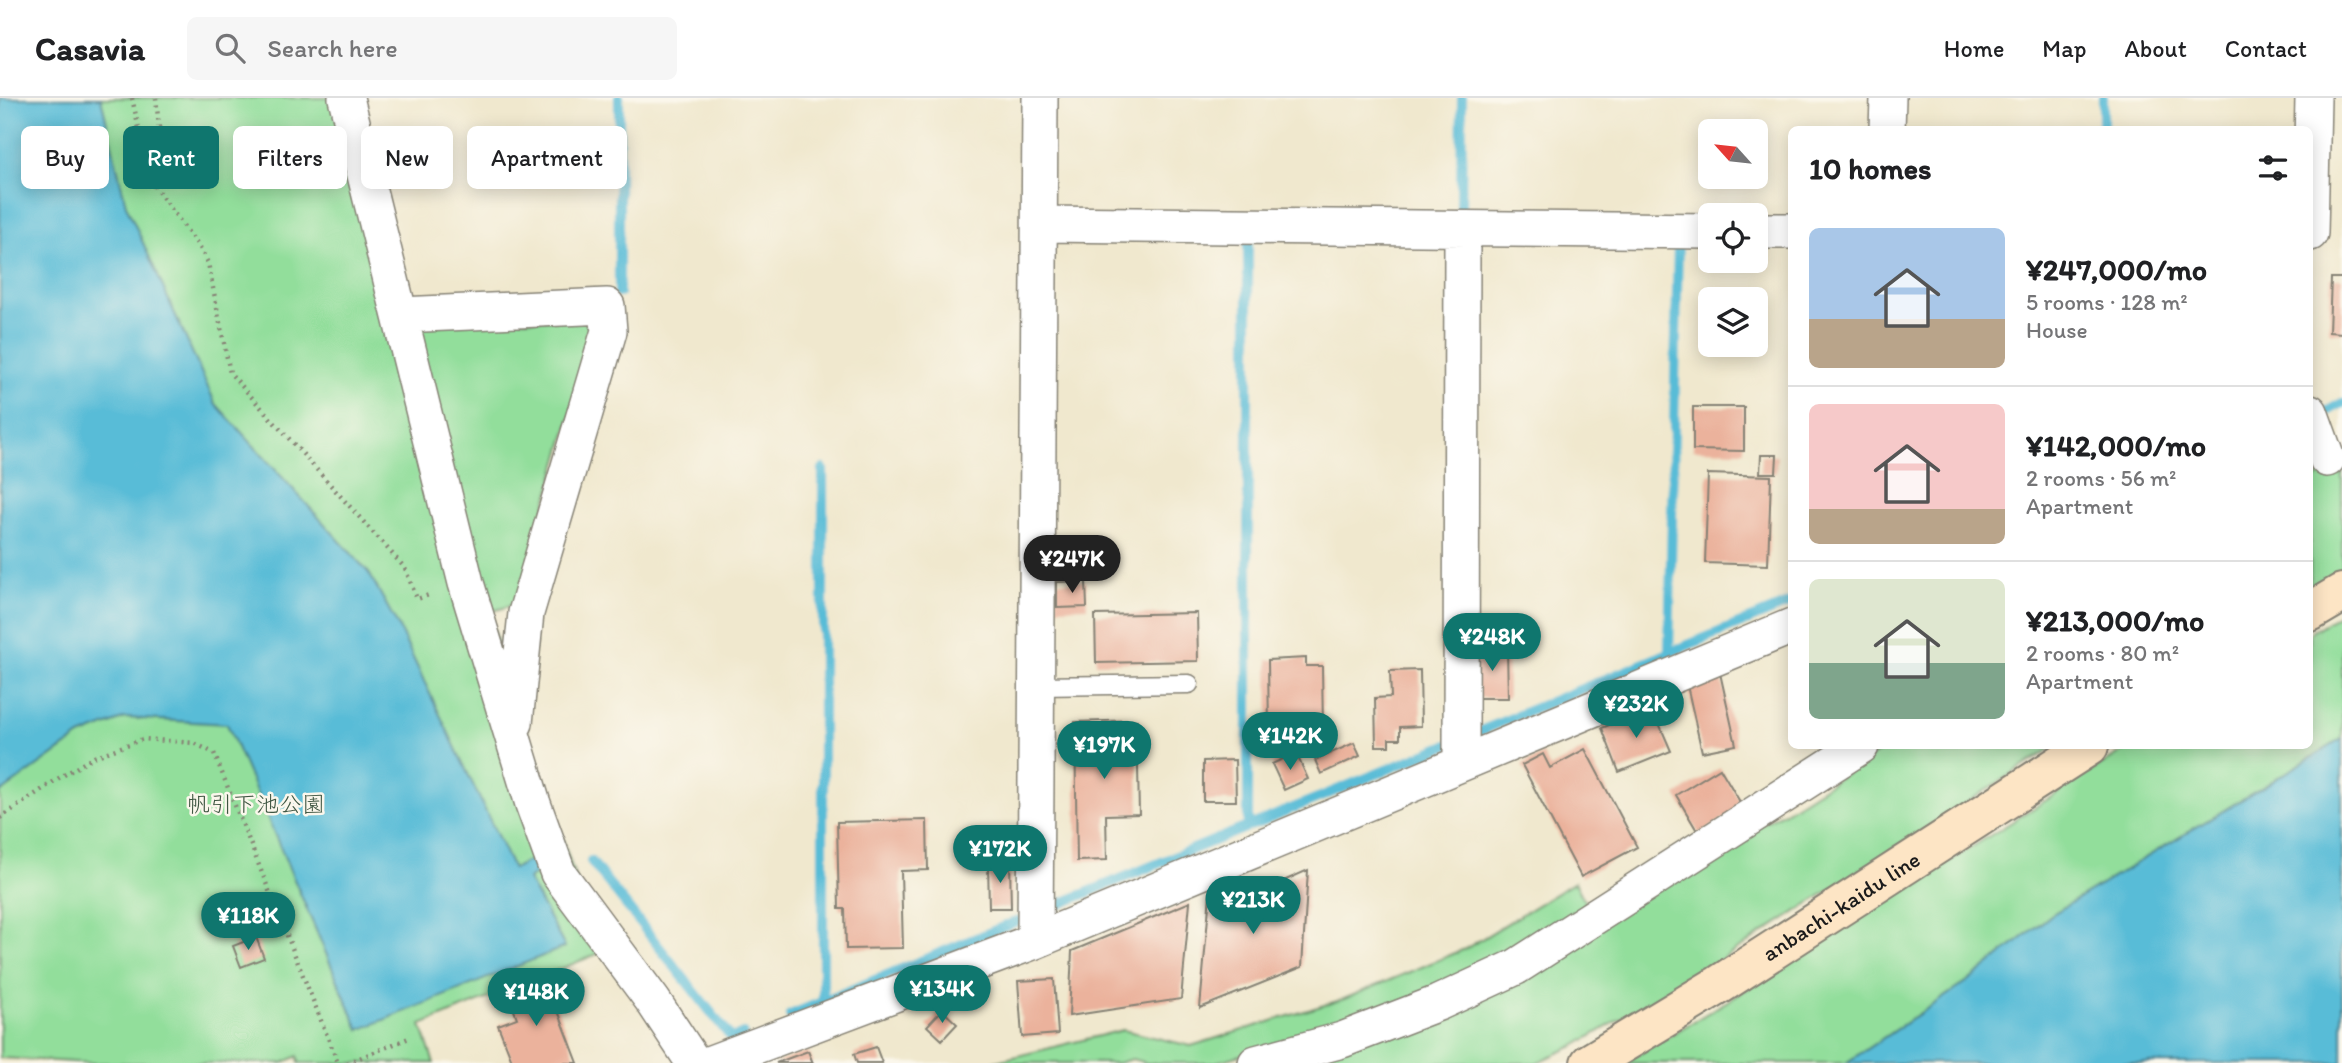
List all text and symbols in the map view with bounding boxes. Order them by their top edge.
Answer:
search box [187,17,677,80]
text: Casavia [35,29,145,68]
icon: search [211,29,249,67]
text: Search here [267,32,398,64]
text: Home [1944,34,2004,63]
text: Map [2042,34,2086,63]
text: About [2124,34,2187,63]
text: Contact [2225,34,2307,63]
north arrow [1698,119,1768,189]
map controls [1698,119,1768,357]
chip: Buy [21,126,109,189]
chip: Rent [123,126,219,189]
chip: Filters [233,126,347,189]
chip: New [361,126,453,189]
chip: Apartment [467,126,627,189]
icon: filters [2254,149,2292,187]
text: 10 homes [1809,150,1932,187]
button: locate [1698,203,1768,273]
text: ¥247,000/mo [2026,251,2207,288]
icon: home [1865,256,1949,340]
button: layers [1698,287,1768,357]
text: 5 rooms · 128 m² [2026,288,2188,316]
text: House [2026,316,2088,344]
text: ¥142,000/mo [2026,427,2206,464]
icon: home [1865,432,1949,516]
text: 2 rooms · 56 m² [2026,464,2177,492]
text: Apartment [2026,492,2133,520]
pin: ¥247K [1023,536,1121,595]
text: ¥247K [1040,544,1104,572]
text: ¥213,000/mo [2026,602,2204,639]
icon: home [1865,607,1949,691]
pin: ¥248K [1443,614,1541,673]
text: ¥248K [1459,622,1525,650]
text: 2 rooms · 80 m² [2026,639,2179,667]
text: Apartment [2026,667,2133,695]
pin: ¥232K [1587,680,1685,740]
text: ¥232K [1604,689,1668,717]
pin: ¥142K [1241,712,1339,772]
text: ¥142K [1258,721,1322,749]
pin: ¥197K [1055,722,1153,781]
text: ¥197K [1073,730,1135,758]
park label: 帆引下池公園 [187,790,325,818]
pin: ¥172K [951,826,1049,885]
text: ¥172K [969,834,1031,862]
street label: anbachi-kaidu line [1757,845,1925,967]
pin: ¥213K [1204,876,1302,936]
text: ¥213K [1222,885,1284,913]
pin: ¥118K [199,892,297,952]
text: ¥118K [217,901,279,929]
pin: ¥134K [893,965,991,1025]
pin: ¥148K [487,968,585,1028]
text: ¥134K [910,974,974,1002]
text: ¥148K [504,977,568,1005]

